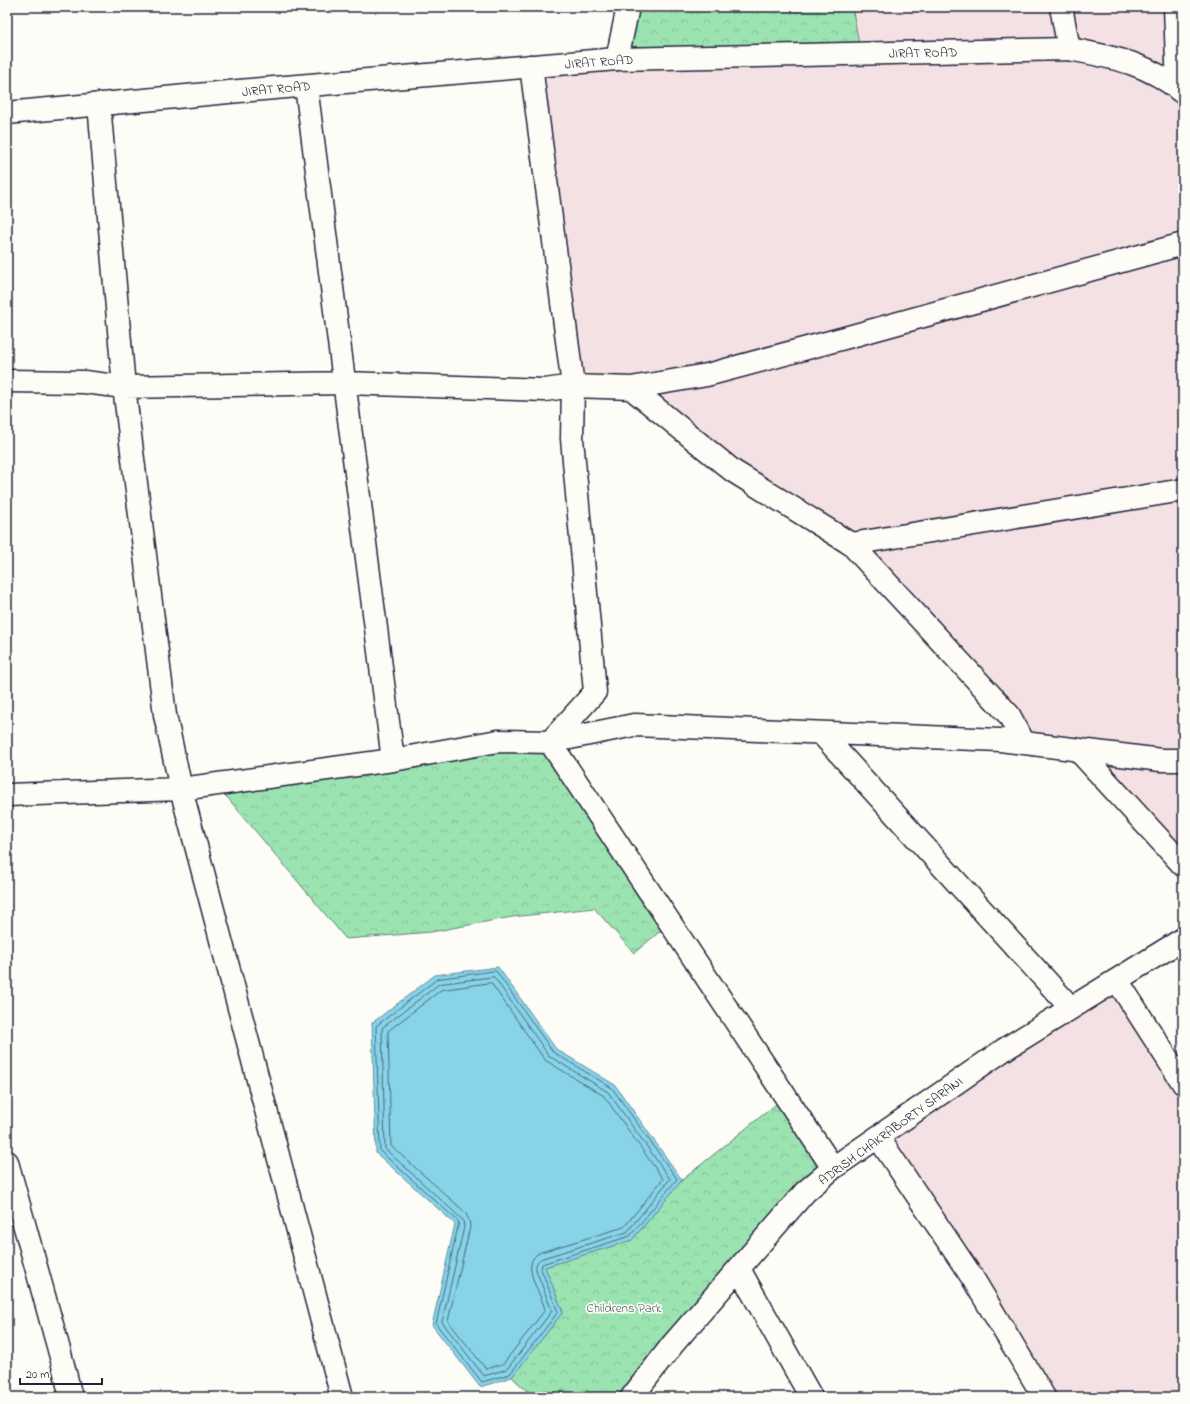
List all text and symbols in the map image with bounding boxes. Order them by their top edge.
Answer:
street label: JIRAT ROAD [889,43,958,64]
street label: JIRAT ROAD [564,51,634,74]
street label: JIRAT ROAD [241,77,311,102]
street label: ADRISH CHAKRABORTY SARANI [815,1072,967,1190]
park label: Childrens Park [587,1299,662,1318]
scale bar [20,1360,102,1386]
text: 20 m [26,1366,49,1384]

